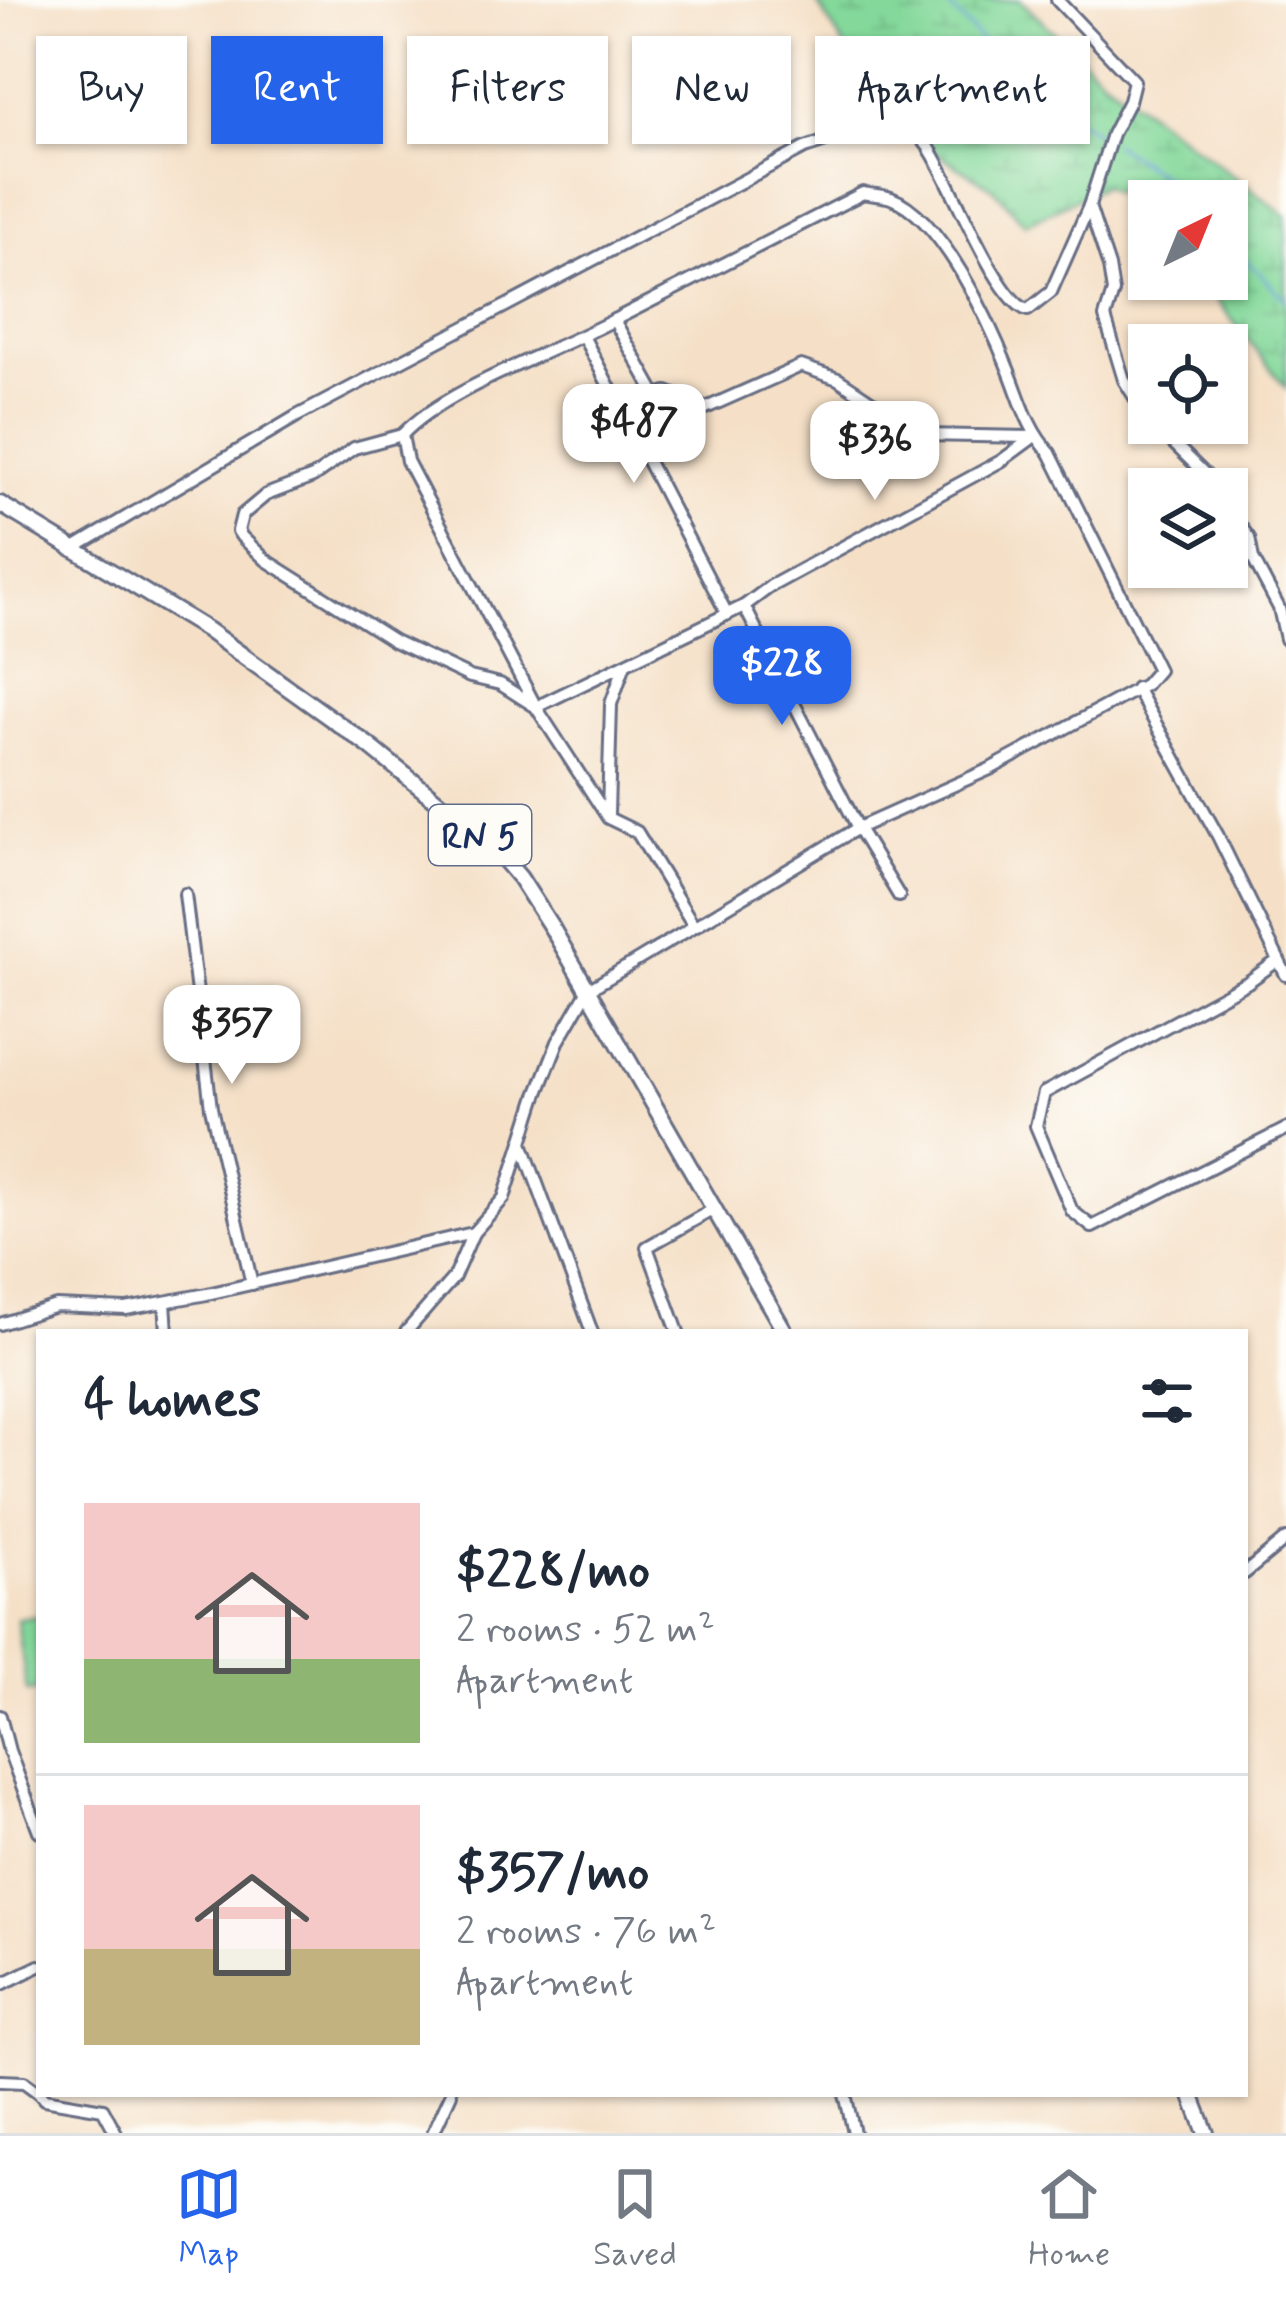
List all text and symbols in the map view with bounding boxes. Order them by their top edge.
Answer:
chip: Buy [36,36,187,144]
chip: Rent [211,36,383,144]
chip: Filters [407,36,608,144]
chip: New [632,36,791,144]
chip: Apartment [815,36,1090,144]
north arrow [1128,180,1248,300]
map controls [1128,180,1248,588]
button: locate [1128,324,1248,444]
pin: $487 [563,384,705,486]
text: $487 [590,397,678,448]
pin: $336 [804,401,946,503]
text: $336 [837,414,913,465]
button: layers [1128,468,1248,588]
pin: $228 [711,626,853,728]
text: $228 [740,639,824,690]
road number: RN 5 [429,805,531,865]
pin: $357 [161,985,303,1087]
text: $357 [190,998,274,1049]
text: 4 homes [84,1368,261,1434]
icon: filters [1134,1368,1200,1434]
text: $228/mo [456,1539,650,1605]
icon: home [180,1551,324,1695]
text: 2 rooms · 52 m² [456,1605,715,1656]
text: Apartment [456,1656,633,1707]
text: $357/mo [456,1841,649,1907]
icon: home [180,1853,324,1997]
text: 2 rooms · 76 m² [456,1907,716,1958]
text: Apartment [456,1958,633,2009]
tab: Map [176,2161,242,2277]
tab: Saved [593,2161,677,2277]
tab: Home [1028,2161,1110,2277]

